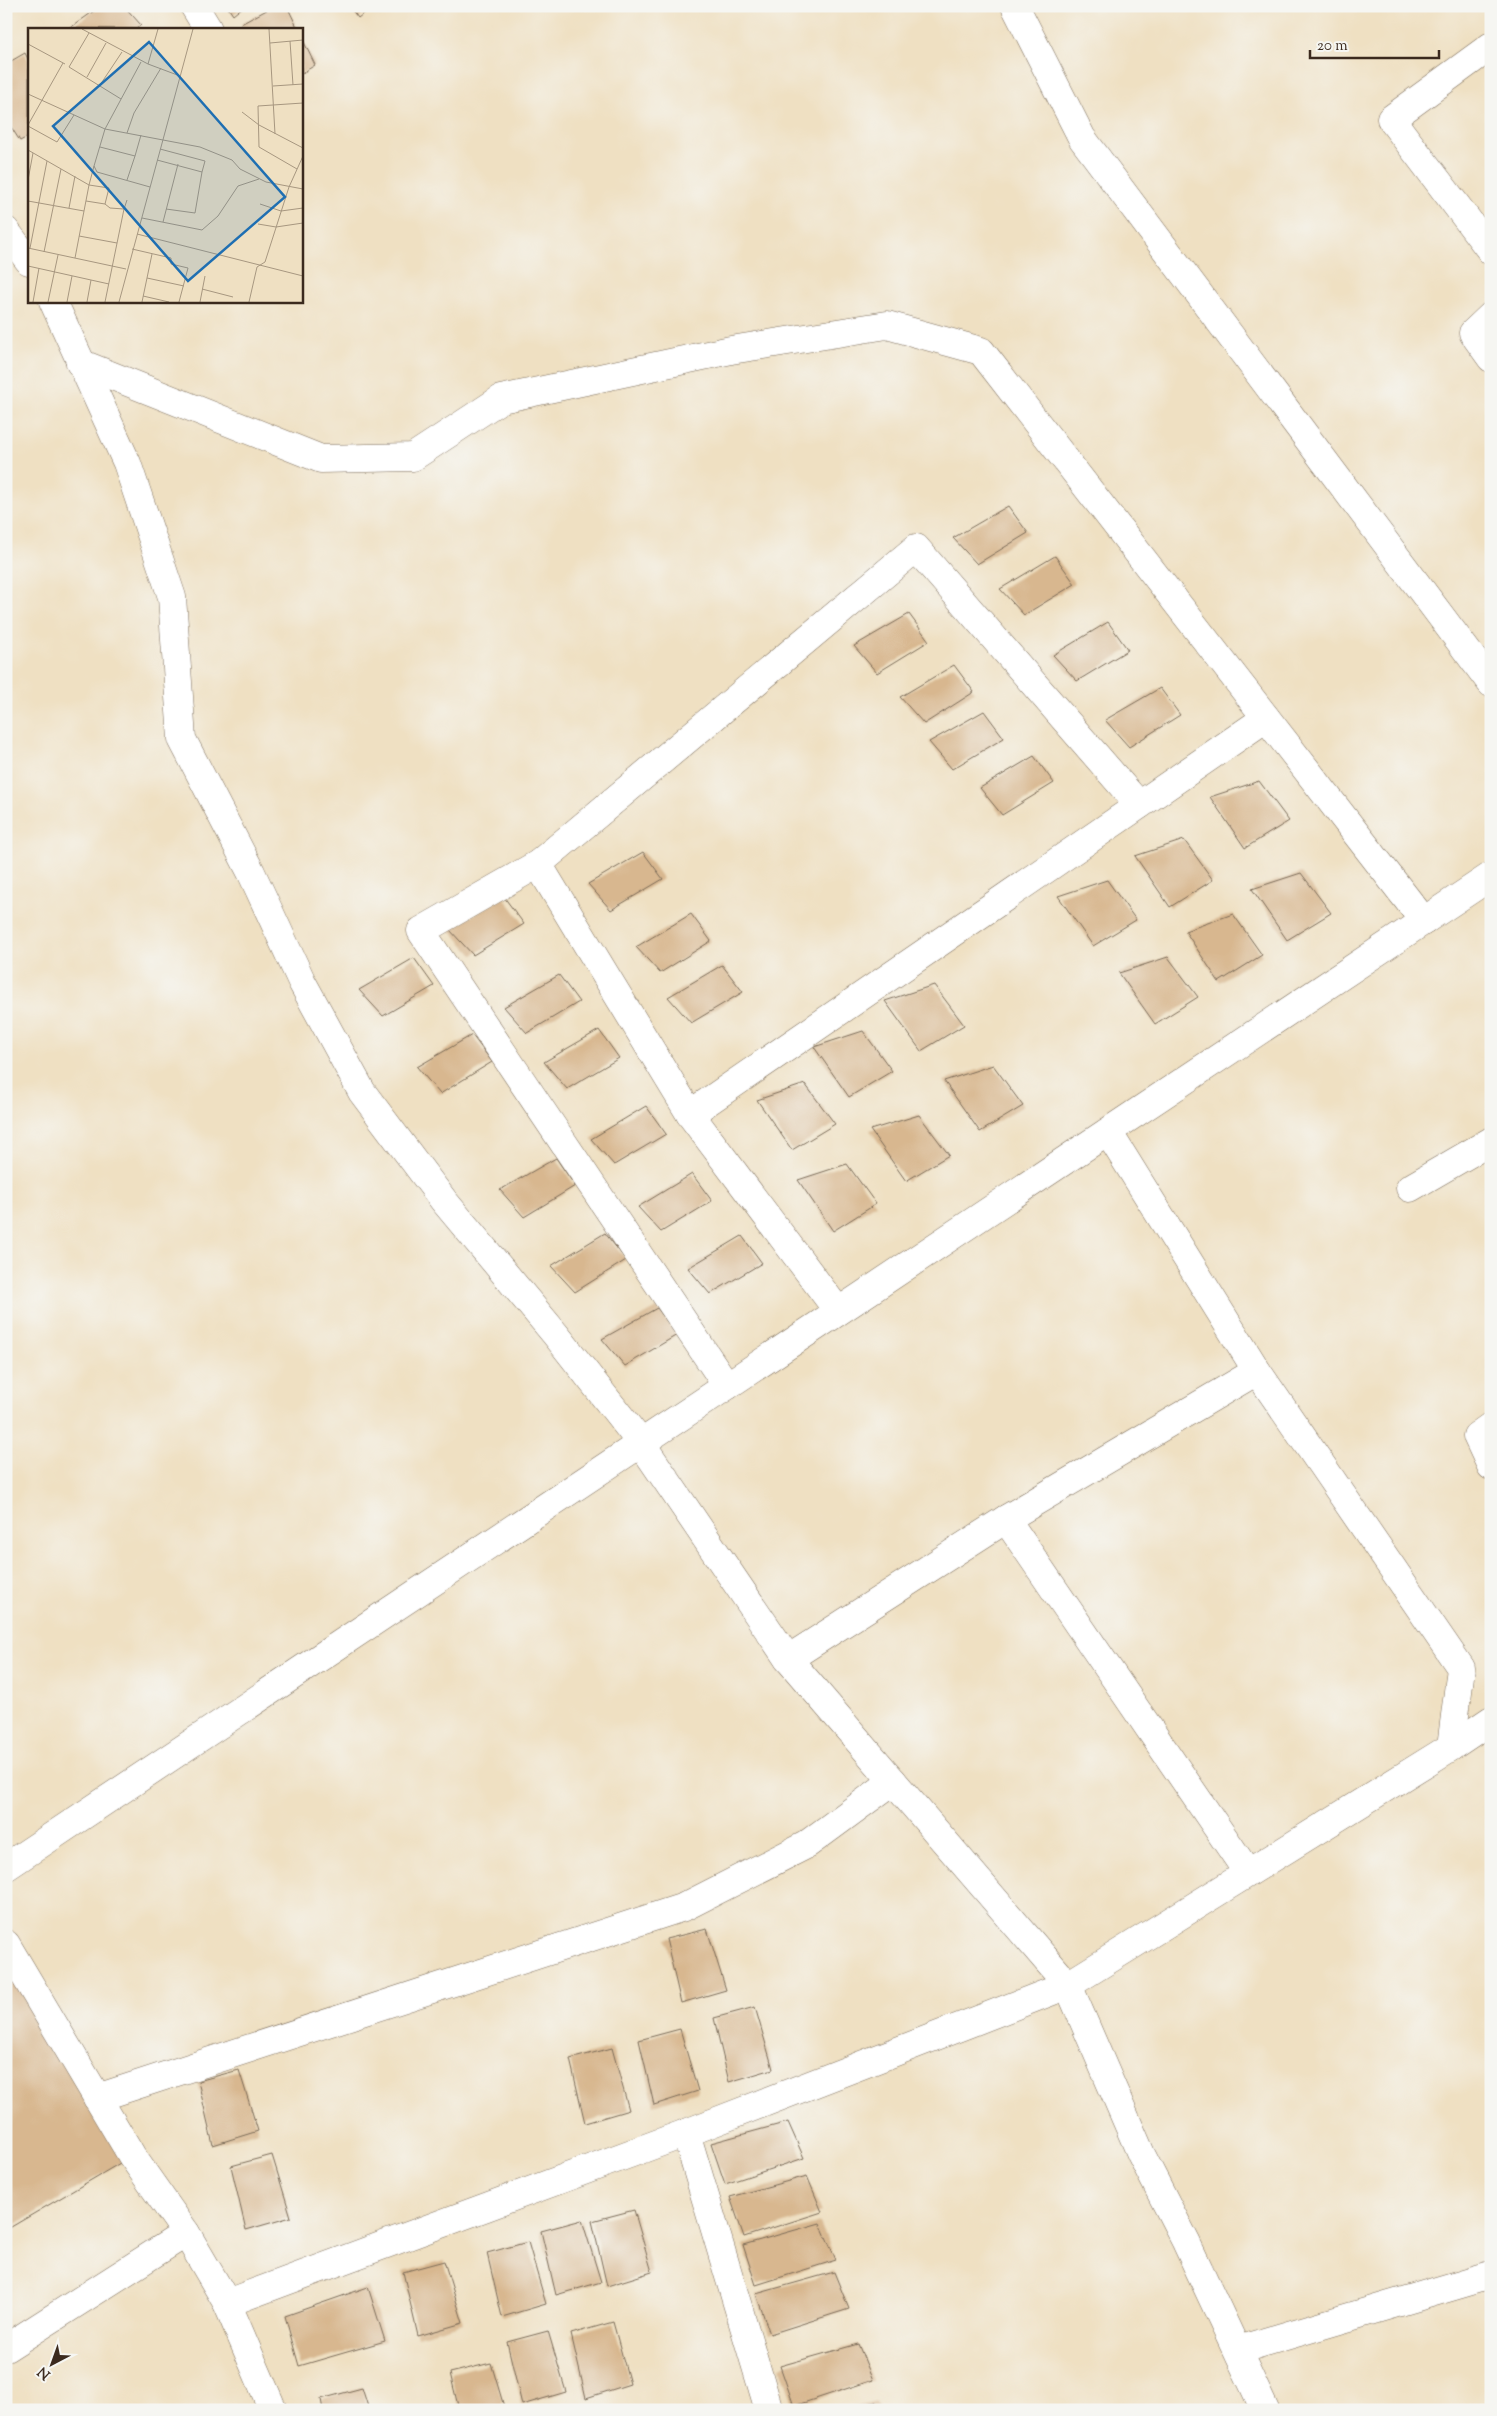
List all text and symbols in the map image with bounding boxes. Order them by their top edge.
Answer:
inset map [28,28,302,302]
scale bar [1310,28,1438,60]
text: 20 m [1317,36,1348,57]
north arrow [28,2338,78,2388]
text: N [34,2361,56,2384]

